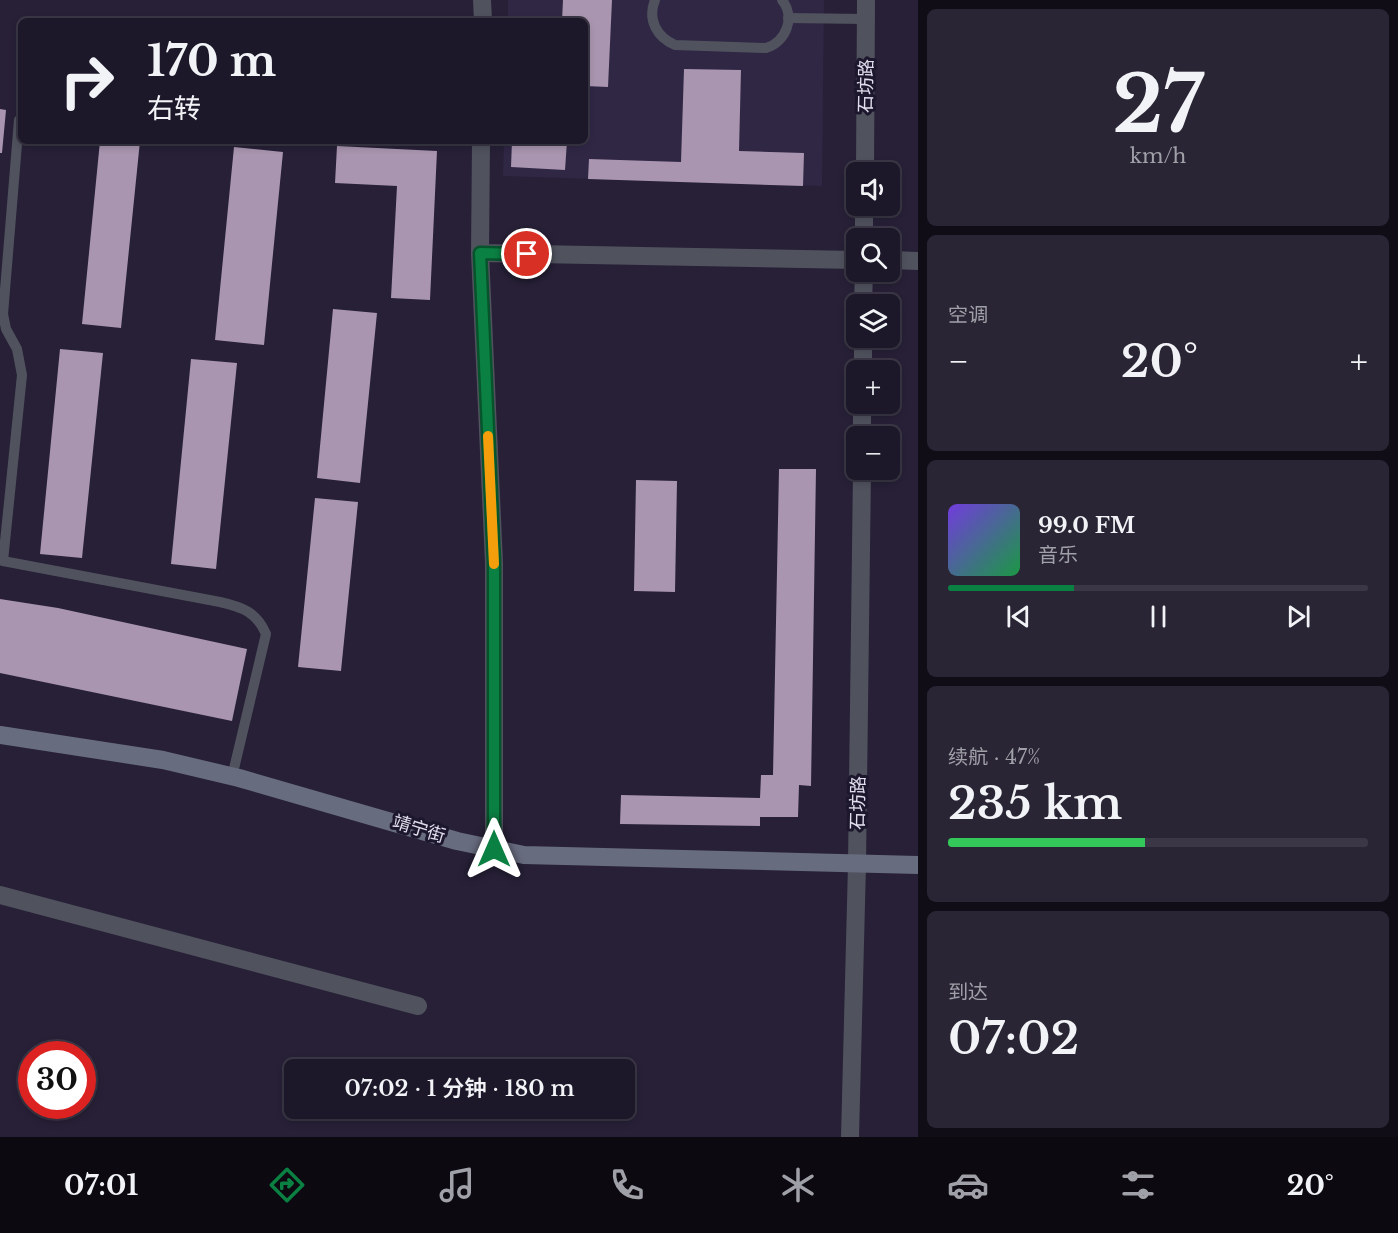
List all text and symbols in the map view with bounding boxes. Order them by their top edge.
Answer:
text: 170 m [147,35,276,87]
icon: right [48,42,126,120]
text: 27 [1112,56,1204,153]
street label: 石坊路 [855,59,877,113]
text: 右转 [147,92,201,125]
text: km/h [1130,144,1186,168]
map controls [846,162,900,480]
button: sound [846,162,900,216]
pin [501,228,552,279]
button: search [846,228,900,282]
icon: arrive [510,237,543,270]
button: layers [846,294,900,348]
text: 空调 [948,303,988,327]
text: 20° [1121,333,1198,389]
text: − [948,341,969,382]
text: + [1350,341,1368,382]
button: + [846,360,900,414]
button: − [846,426,900,480]
text: 99.0 FM [1038,512,1135,539]
text: 音乐 [1038,543,1078,567]
icon: previous [1002,600,1035,633]
icon: pause [1142,600,1175,633]
icon: next [1282,600,1315,633]
text: 续航 · 47% [948,745,1040,769]
text: 235 km [948,775,1122,831]
street label: 石坊路 [847,776,869,830]
street label: 靖宁街 [390,811,448,847]
position arrow [462,817,526,881]
text: 到达 [948,980,988,1004]
text: 07:02 [948,1010,1079,1066]
speed limit sign: 30 [18,1041,96,1119]
text: 07:02 · 1 分钟 · 180 m [344,1075,575,1102]
icon: directions [266,1164,308,1206]
icon: music [436,1164,478,1206]
icon: phone [606,1164,648,1206]
icon: climate [777,1164,819,1206]
icon: car [947,1164,989,1206]
icon: filters [1117,1164,1159,1206]
text: 07:01 [64,1169,138,1202]
text: 20° [1287,1169,1334,1202]

